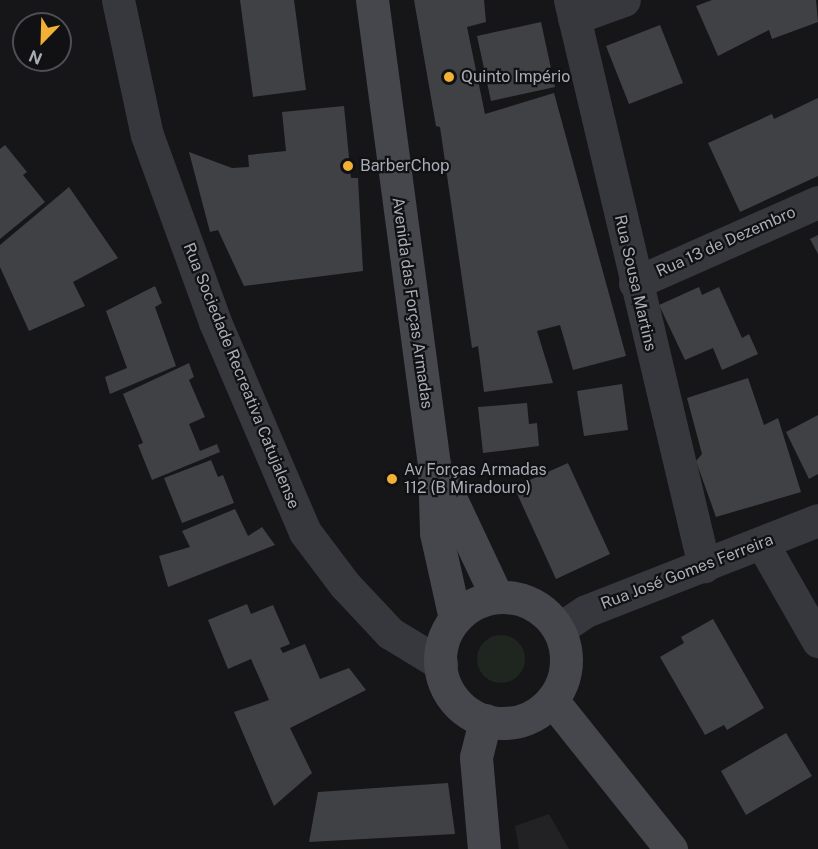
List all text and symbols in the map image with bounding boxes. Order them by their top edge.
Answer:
north arrow [12,12,72,72]
text: N [26,46,45,68]
place label: Quinto Império [461,67,570,87]
marker: Quinto Império [442,70,456,84]
place label: BarberChop [360,156,450,176]
marker: BarberChop [341,159,355,173]
street label: Avenida das Forças Armadas [388,196,436,410]
street label: Rua 13 de Dezembro [653,203,799,281]
street label: Rua Sousa Martins [610,213,660,353]
street label: Rua Sociedade Recreativa Catujalense [179,240,303,512]
place label: Av Forças Armadas 112 (B Miradouro) [404,460,547,498]
marker: Av Forças Armadas 112 (B Miradouro) [385,472,399,486]
street label: Rua José Gomes Ferreira [598,530,776,614]

